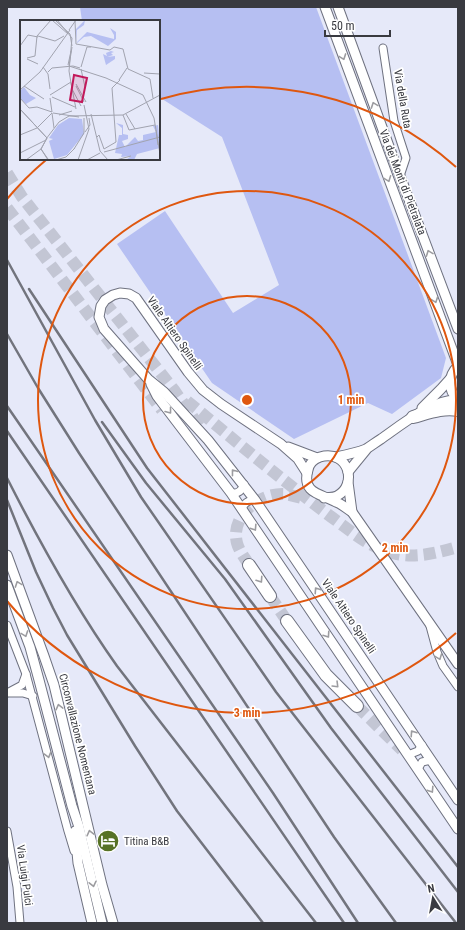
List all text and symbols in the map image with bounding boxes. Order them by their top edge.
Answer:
scale bar [325,12,390,38]
text: 50 m [331,19,355,33]
inset map [20,20,160,160]
one-way arrow [339,53,347,60]
street label: Via della Ruta [391,69,414,130]
one-way arrow [370,102,379,109]
street label: Via dei Monti di Pietralata [376,128,429,237]
one-way arrow [384,175,392,182]
one-way arrow [426,250,434,257]
street label: Viale Altiero Spinelli [144,294,205,373]
one-way arrow [430,297,438,304]
centre of rings [240,393,254,407]
text: 1 min [338,393,364,407]
one-way arrow [165,407,172,414]
one-way arrow [232,470,239,477]
one-way arrow [249,523,256,530]
text: 2 min [382,541,408,555]
one-way arrow [255,576,263,583]
street label: Viale Altiero Spinelli [319,577,378,656]
one-way arrow [14,580,22,587]
one-way arrow [314,587,322,594]
one-way arrow [20,631,29,638]
one-way arrow [322,631,330,638]
one-way arrow [434,653,442,660]
street label: Circonvallazione Nomentana [56,672,99,796]
one-way arrow [331,680,339,688]
one-way arrow [55,704,64,711]
text: 3 min [234,706,260,720]
one-way arrow [410,730,418,737]
one-way arrow [44,752,52,759]
one-way arrow [426,785,433,792]
hotel icon: Titina B&B [95,828,121,854]
one-way arrow [86,830,94,837]
place label: Titina B&B [124,835,169,848]
street label: Via Luigi Pulci [14,844,35,906]
north arrow [413,878,453,918]
one-way arrow [88,881,96,887]
text: N [427,882,436,896]

